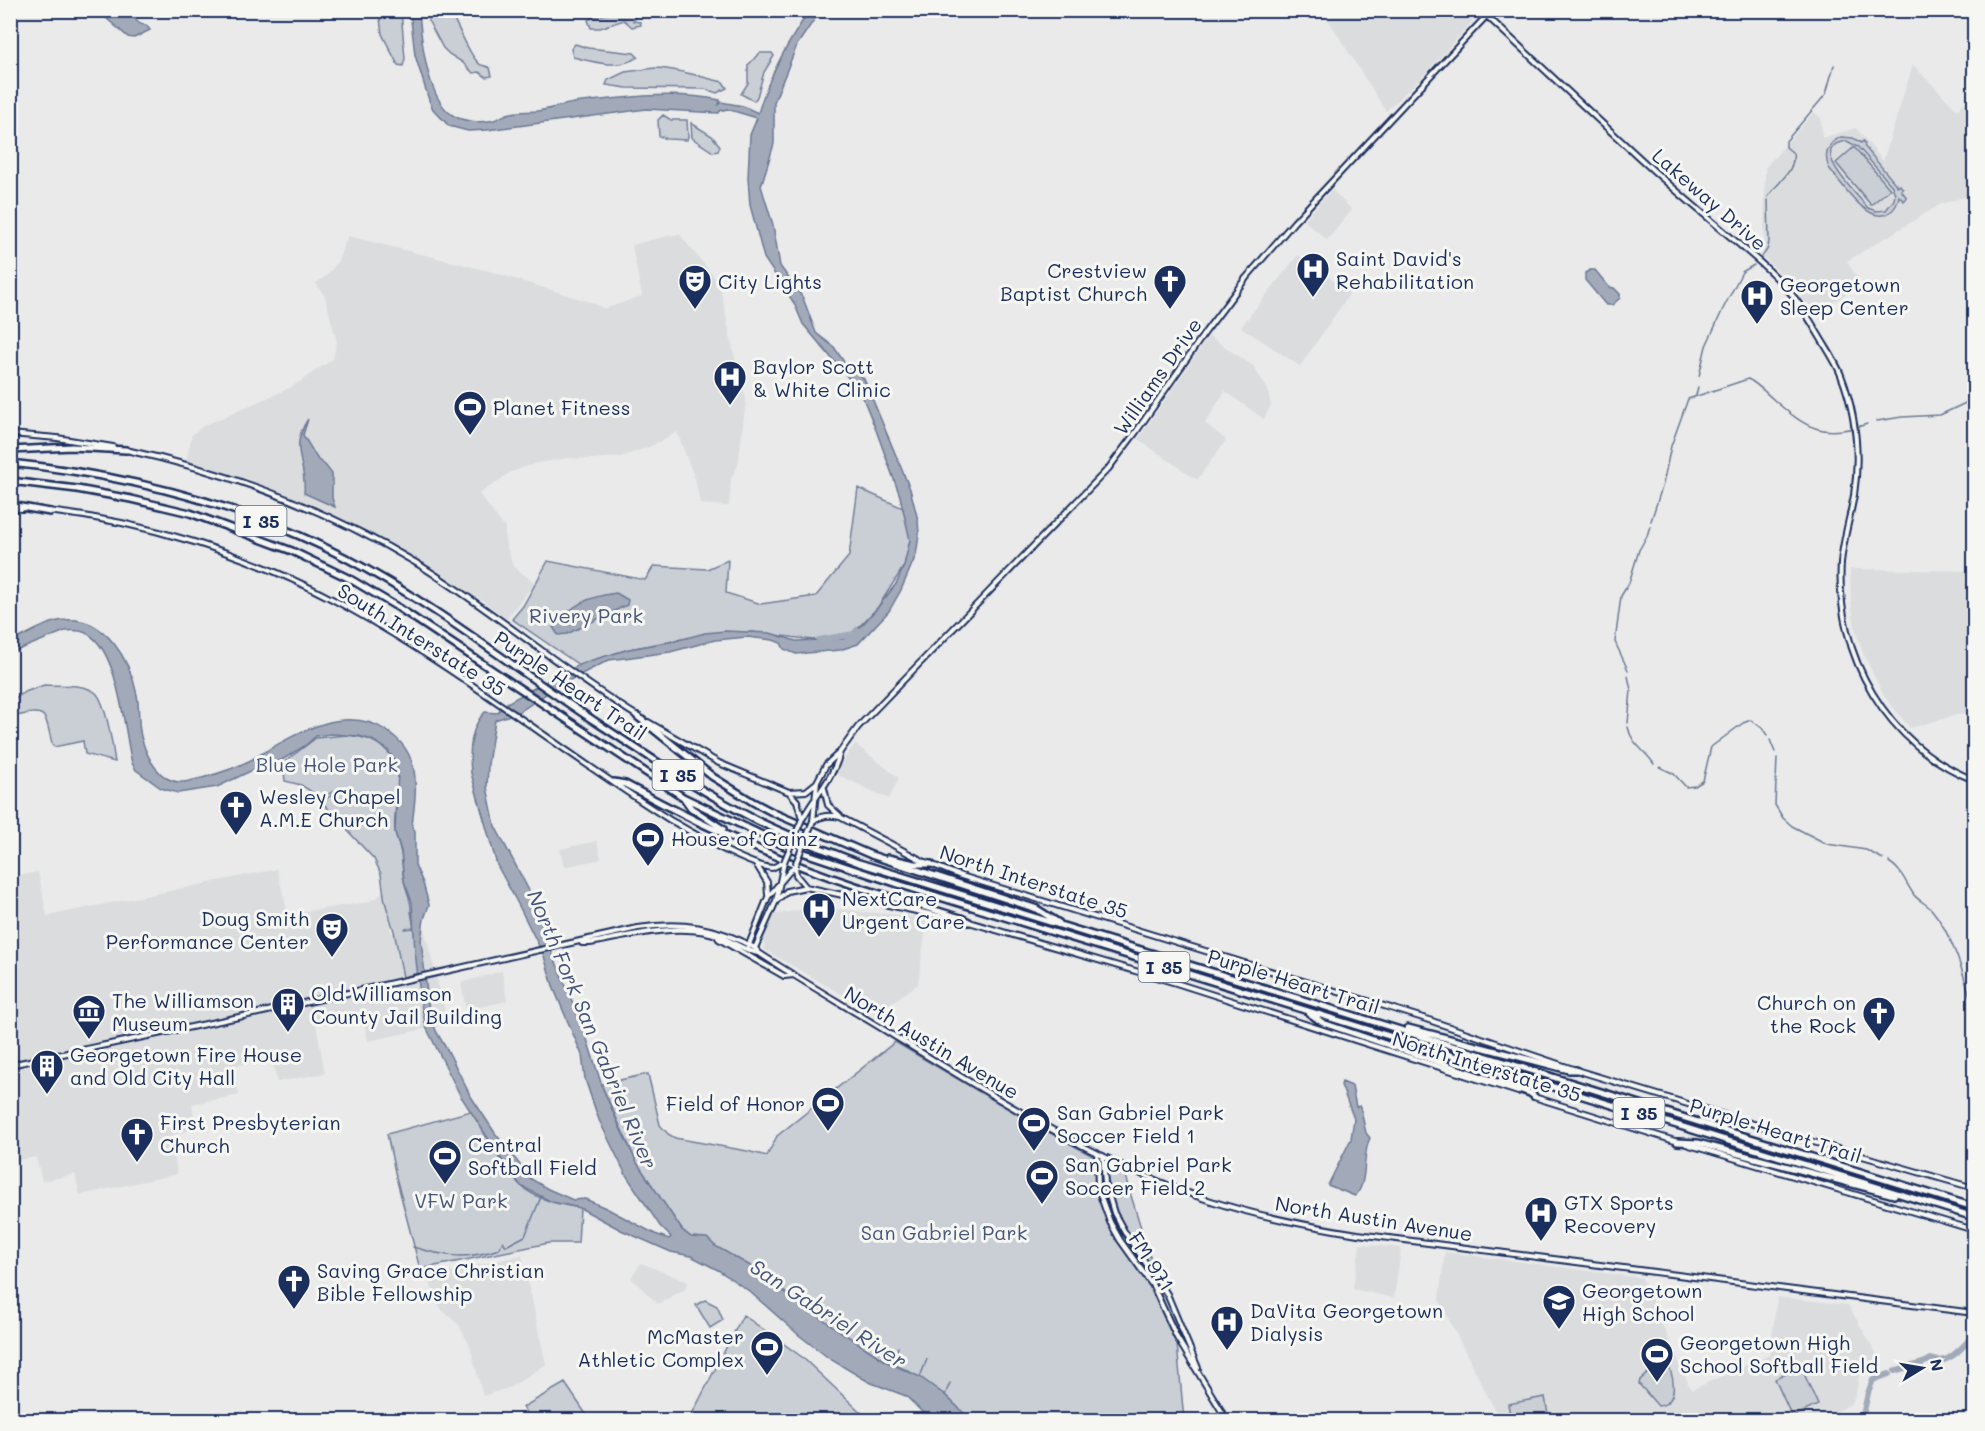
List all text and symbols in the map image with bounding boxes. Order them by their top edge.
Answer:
street label: Lakeway Drive [1647,142,1773,256]
place label: Saint David's Rehabilitation [1336,245,1474,294]
hospital icon: Saint David's Rehabilitation [1295,251,1331,298]
place label: Crestview Baptist Church [1000,257,1147,306]
theatre icon: City Lights [677,263,713,310]
church icon: Crestview Baptist Church [1152,263,1188,310]
place label: City Lights [718,268,822,294]
place label: Georgetown Sleep Center [1780,271,1909,320]
hospital icon: Georgetown Sleep Center [1739,278,1775,325]
street label: Williams Drive [1107,312,1207,440]
place label: Baylor Scott & White Clinic [753,353,891,402]
hospital icon: Baylor Scott & White Clinic [712,359,748,406]
sports icon: Planet Fitness [452,389,488,436]
place label: Planet Fitness [493,394,630,420]
road number: I 35 [236,506,286,536]
street label: South Interstate 35 [333,577,511,701]
park label: Rivery Park [529,602,643,628]
street label: Purple Heart Trail [490,624,652,746]
park label: Blue Hole Park [256,751,398,777]
road number: I 35 [652,760,704,790]
place label: Wesley Chapel A.M.E Church [259,783,401,832]
church icon: Wesley Chapel A.M.E Church [218,789,254,836]
sports icon: House of Gainz [630,820,666,867]
place label: House of Gainz [671,825,818,851]
street label: North Interstate 35 [937,838,1131,924]
water label: North Fork San Gabriel River [522,885,664,1173]
place label: NextCare Urgent Care [842,885,965,934]
hospital icon: NextCare Urgent Care [801,891,837,938]
place label: Doug Smith Performance Center [106,905,309,954]
theatre icon: Doug Smith Performance Center [314,911,350,958]
street label: Purple Heart Trail [1205,942,1383,1020]
road number: I 35 [1138,952,1190,982]
place label: Old Williamson County Jail Building [311,980,502,1029]
street label: North Austin Avenue [840,980,1024,1104]
building icon: Old Williamson County Jail Building [270,986,306,1033]
place label: The Williamson Museum [112,987,254,1036]
place label: Church on the Rock [1757,989,1856,1038]
museum icon: The Williamson Museum [71,993,107,1040]
church icon: Church on the Rock [1861,995,1897,1042]
street label: North Interstate 35 [1389,1025,1585,1107]
place label: Georgetown Fire House and Old City Hall [70,1041,302,1090]
building icon: Georgetown Fire House and Old City Hall [29,1048,65,1095]
sports icon: Field of Honor [810,1085,846,1132]
place label: Field of Honor [666,1090,805,1116]
street label: Purple Heart Trail [1687,1091,1865,1169]
road number: I 35 [1614,1098,1664,1128]
place label: San Gabriel Park Soccer Field 1 [1057,1099,1224,1148]
sports icon: San Gabriel Park Soccer Field 1 [1016,1105,1052,1152]
place label: First Presbyterian Church [160,1109,341,1158]
church icon: First Presbyterian Church [119,1116,155,1163]
place label: Central Softball Field [468,1131,597,1180]
sports icon: Central Softball Field [427,1138,463,1185]
place label: San Gabriel Park Soccer Field 2 [1065,1151,1232,1200]
sports icon: San Gabriel Park Soccer Field 2 [1024,1158,1060,1205]
park label: VFW Park [414,1187,508,1213]
place label: GTX Sports Recovery [1564,1189,1674,1238]
street label: North Austin Avenue [1274,1190,1474,1246]
hospital icon: GTX Sports Recovery [1523,1195,1559,1242]
park label: San Gabriel Park [861,1219,1027,1245]
street label: FM 971 [1123,1226,1181,1296]
water label: San Gabriel River [745,1252,913,1374]
place label: Saving Grace Christian Bible Fellowship [317,1257,544,1306]
church icon: Saving Grace Christian Bible Fellowship [276,1263,312,1310]
place label: Georgetown High School [1582,1277,1702,1326]
school or university icon: Georgetown High School [1541,1283,1577,1330]
place label: DaVita Georgetown Dialysis [1250,1297,1443,1346]
hospital icon: DaVita Georgetown Dialysis [1209,1304,1245,1351]
place label: McMaster Athletic Complex [578,1323,744,1372]
sports icon: McMaster Athletic Complex [749,1329,785,1376]
place label: Georgetown High School Softball Field [1680,1329,1878,1378]
sports icon: Georgetown High School Softball Field [1639,1336,1675,1383]
north arrow [1892,1338,1952,1398]
text: N [1926,1357,1949,1373]

